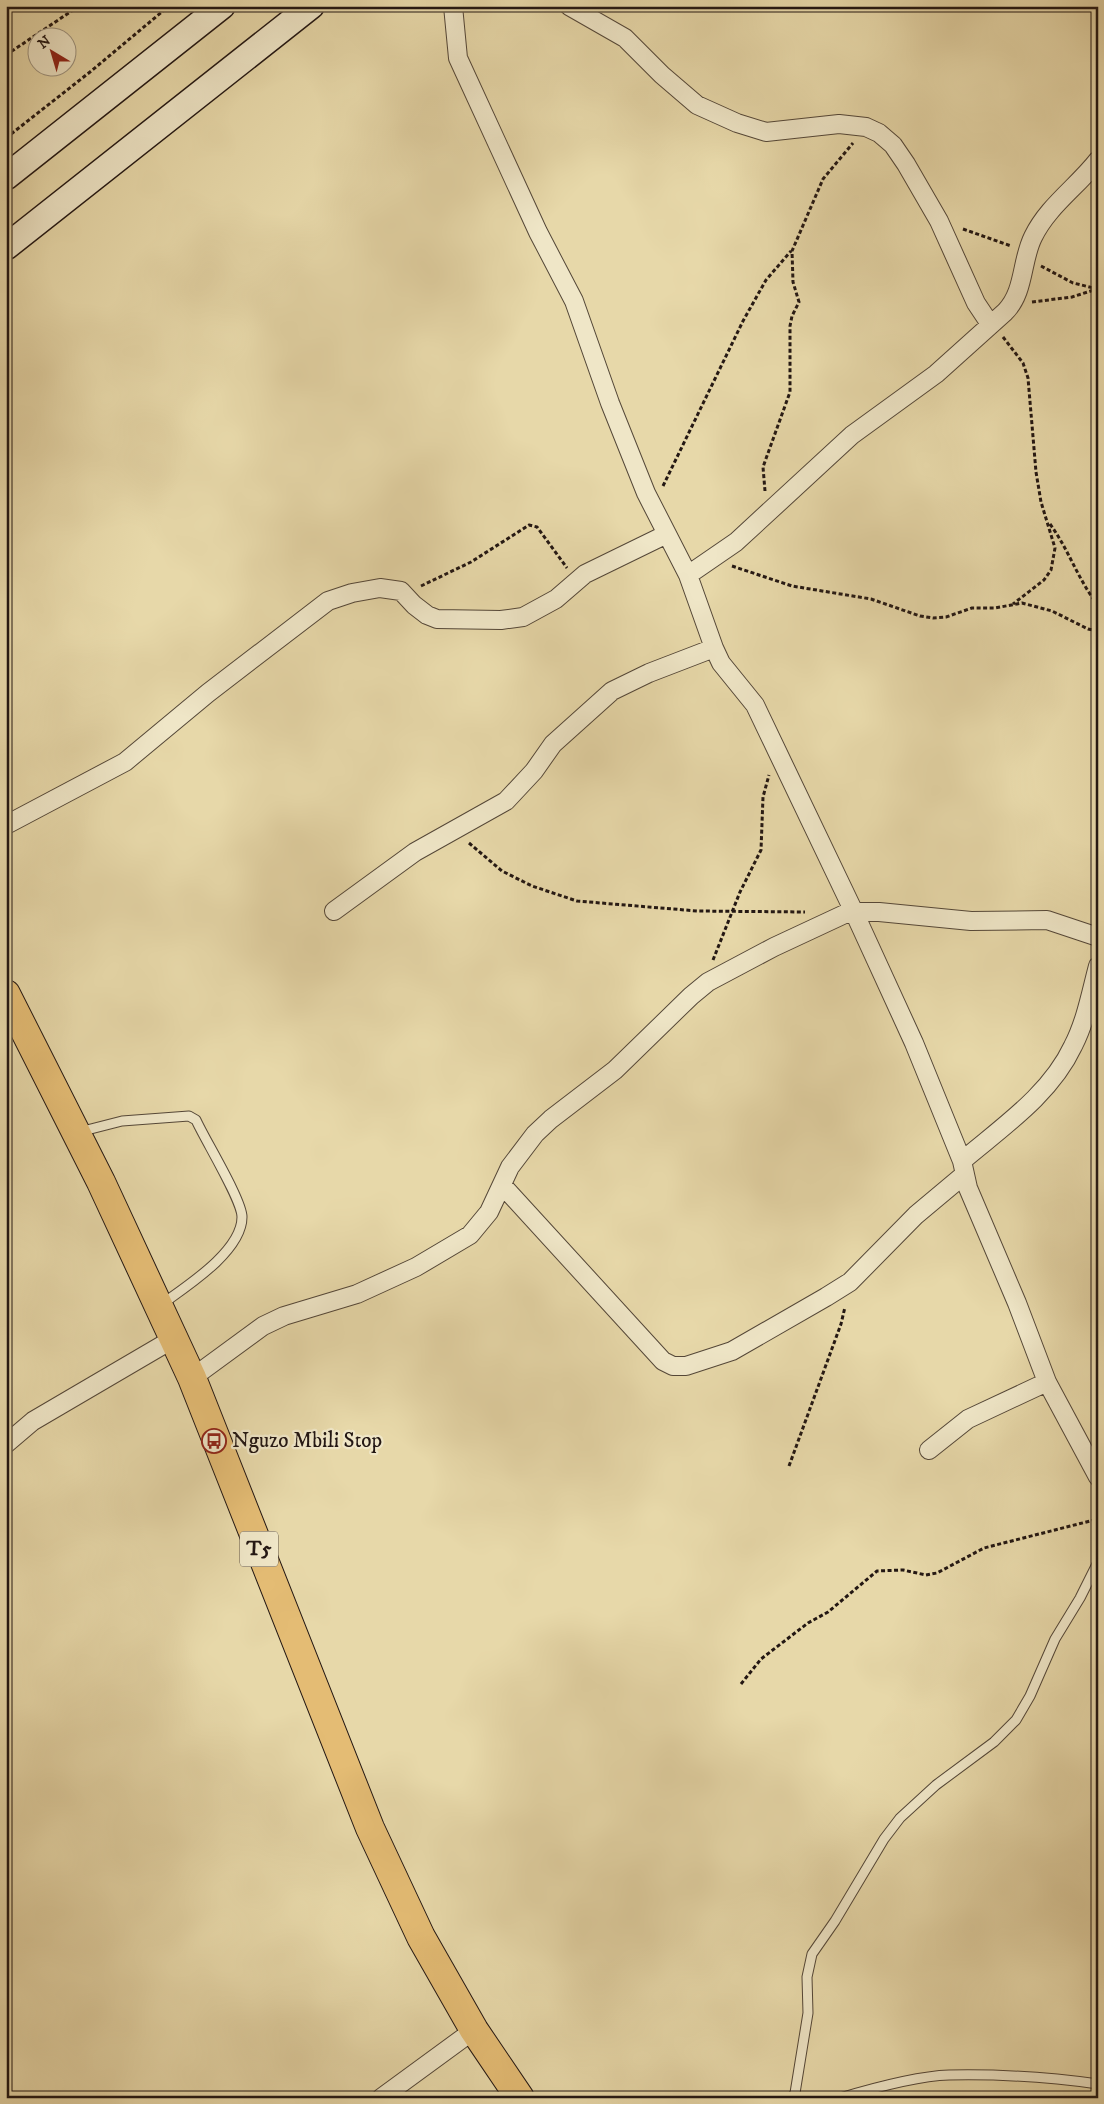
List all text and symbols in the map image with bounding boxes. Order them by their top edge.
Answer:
north arrow [28,28,78,78]
text: N [35,32,55,53]
bus stop icon: Nguzo Mbili Stop [201,1428,227,1454]
place label: Nguzo Mbili Stop [232,1428,382,1454]
road number: T5 [240,1532,278,1566]

